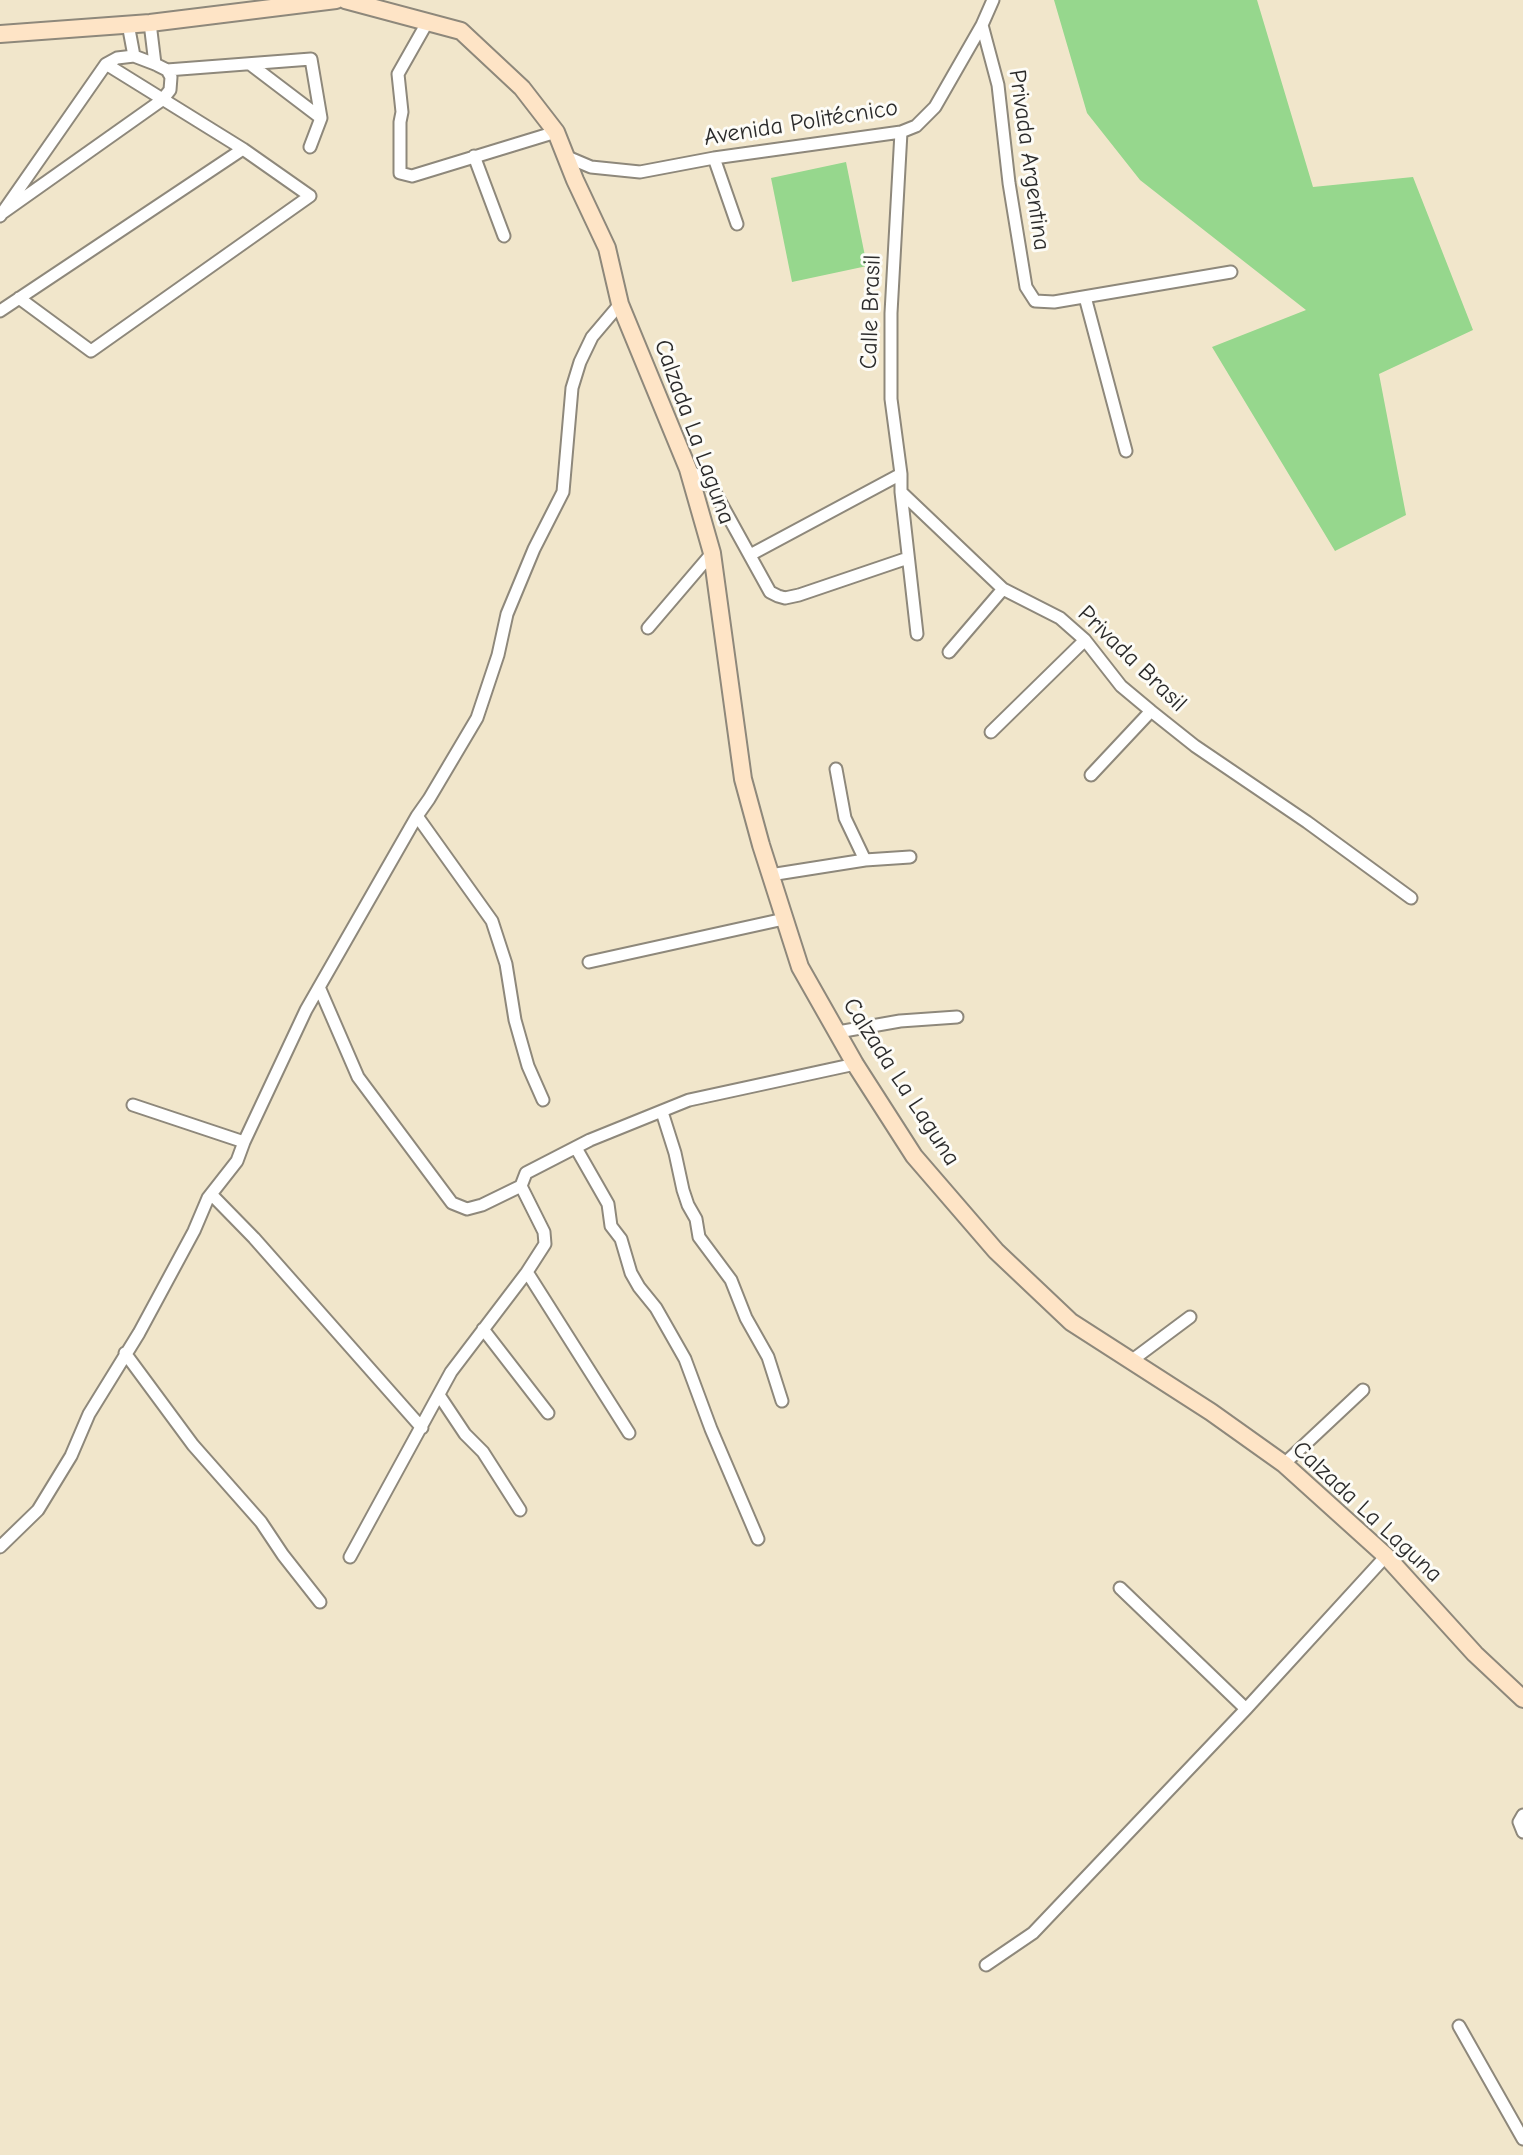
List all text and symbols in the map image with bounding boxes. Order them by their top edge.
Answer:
street label: Privada Argentina [1002,68,1056,252]
street label: Avenida Politécnico [702,93,900,153]
street label: Calle Brasil [855,254,887,370]
street label: Calzada La Laguna [647,336,741,528]
street label: Privada Brasil [1071,600,1193,718]
street label: Calzada La Laguna [836,993,966,1171]
street label: Calzada La Laguna [1286,1435,1448,1589]

